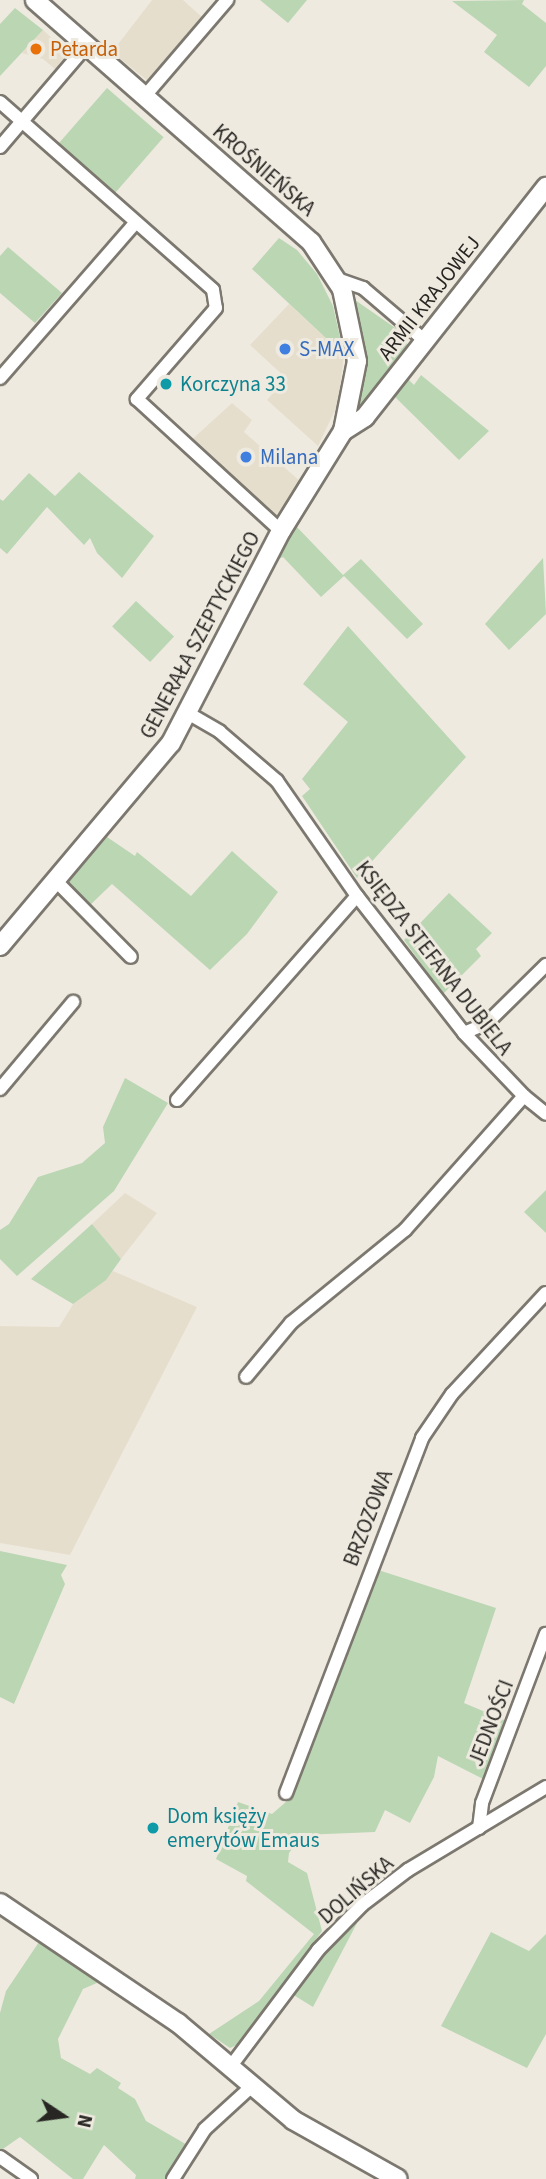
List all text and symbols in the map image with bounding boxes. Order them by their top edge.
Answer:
place label: Petarda [50,36,118,62]
marker: Petarda [28,41,44,57]
street label: KROŚNIEŃSKA [208,119,320,221]
street label: ARMII KRAJOWEJ [373,231,485,365]
place label: S-MAX [299,336,355,362]
marker: S-MAX [277,341,293,357]
place label: Korczyna 33 [180,371,286,397]
marker: Korczyna 33 [158,376,174,392]
place label: Milana [260,444,318,470]
marker: Milana [238,449,254,465]
street label: GENERAŁA SZEPTYCKIEGO [135,527,265,743]
street label: KSIĘDZA STEFANA DUBIELA [350,856,518,1060]
street label: BRZOZOWA [338,1466,398,1570]
street label: JEDNOŚCI [463,1676,519,1770]
place label: Dom księży emerytów Emaus [167,1803,320,1853]
marker: Dom księży emerytów Emaus [145,1820,161,1836]
street label: DOLIŃSKA [313,1851,399,1929]
north arrow [28,2081,98,2151]
text: N [69,2112,99,2130]

